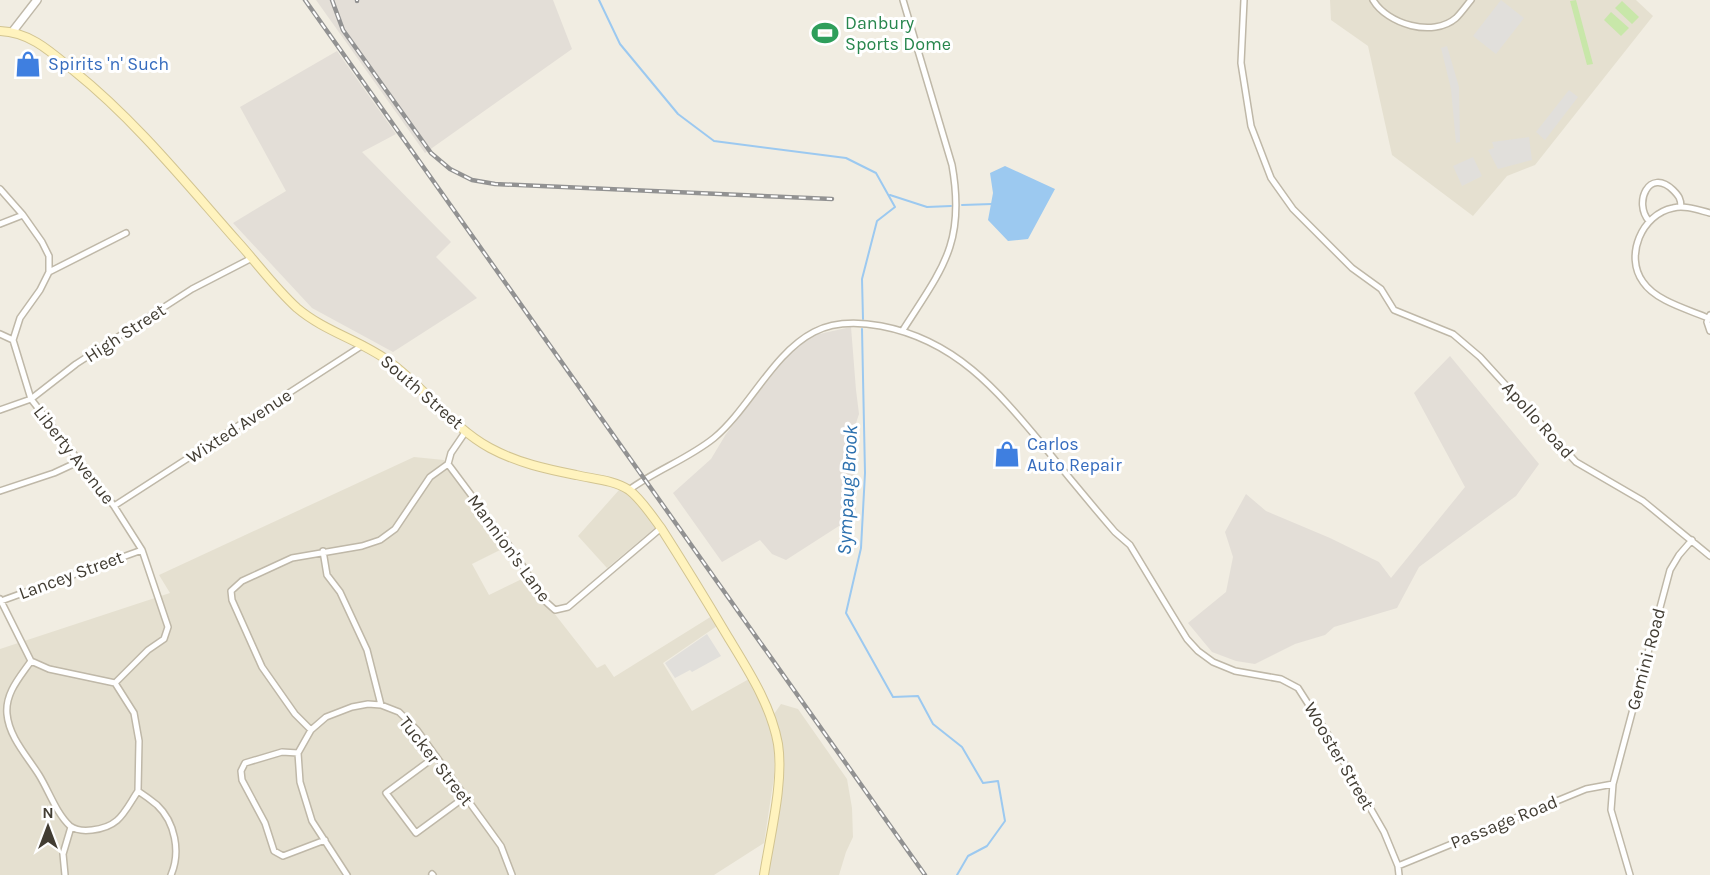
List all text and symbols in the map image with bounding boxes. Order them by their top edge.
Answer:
place label: Danbury Sports Dome [845,12,951,55]
sports icon: Danbury Sports Dome [810,18,840,48]
shop icon: Spirits 'n' Such [13,49,43,79]
place label: Spirits 'n' Such [48,53,169,75]
street label: High Street [80,299,170,367]
street label: South Street [376,350,468,434]
street label: Apollo Road [1498,377,1578,463]
street label: Wixted Avenue [182,384,296,468]
street label: Liberty Avenue [29,401,119,509]
water label: Sympaug Brook [833,423,862,556]
place label: Carlos Auto Repair [1027,433,1122,476]
shop icon: Carlos Auto Repair [992,439,1022,469]
street label: Mannion's Lane [463,490,555,606]
street label: Lancey Street [16,546,127,604]
street label: Gemini Road [1622,605,1670,713]
street label: Wooster Street [1299,698,1379,814]
street label: Tucker Street [394,712,478,810]
street label: Passage Road [1447,790,1561,854]
north arrow [18,797,78,857]
text: N [42,803,54,822]

